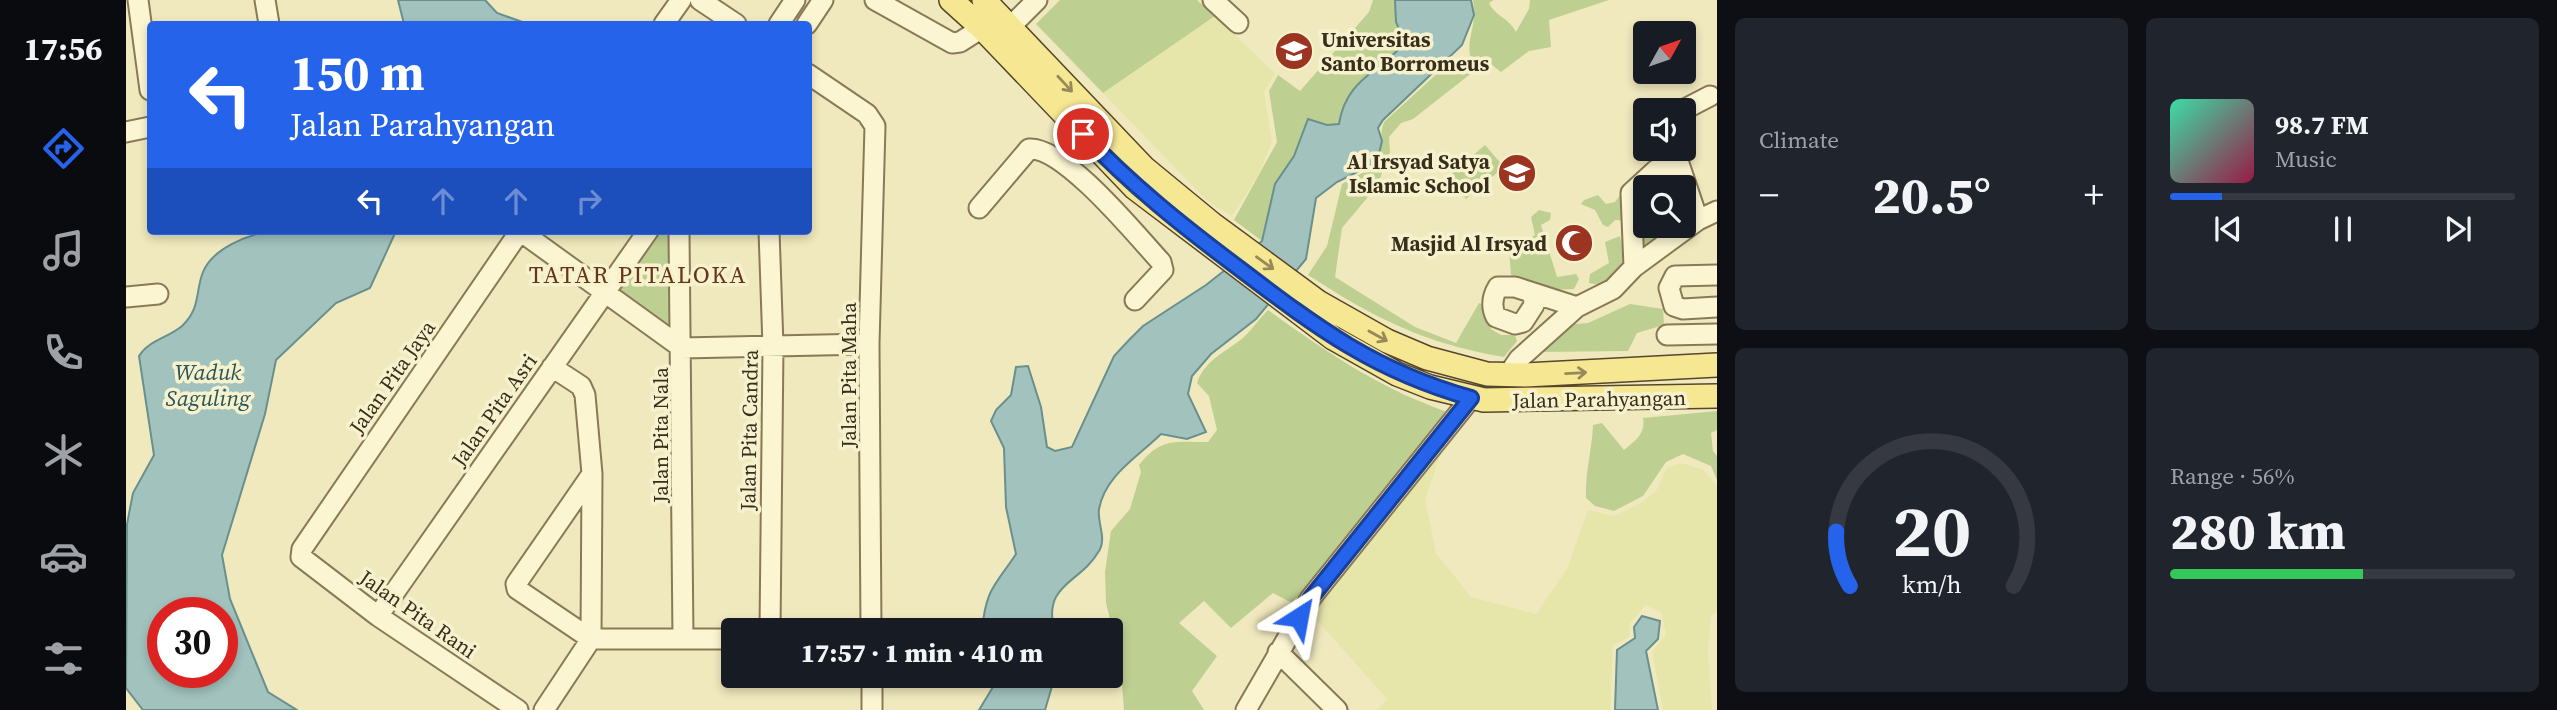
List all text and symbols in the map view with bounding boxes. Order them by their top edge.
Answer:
north arrow [1633,21,1696,84]
map controls [1633,21,1696,238]
place label: Universitas Santo Borromeus [1321,25,1490,78]
text: 17:56 [24,27,102,71]
school or university icon: Universitas Santo Borromeus [1273,30,1315,72]
text: 150 m [290,39,425,106]
icon: left [175,49,266,140]
one-way arrow [1056,75,1073,93]
button: sound [1633,98,1696,161]
text: Jalan Parahyangan [290,103,555,147]
pin [1053,104,1113,164]
text: 98.7 FM [2275,107,2369,143]
icon: arrive [1064,115,1102,153]
icon: directions [39,124,88,173]
text: Climate [1759,124,1839,156]
text: Music [2275,143,2337,175]
place label: Al Irsyad Satya Islamic School [1347,147,1491,200]
school or university icon: Al Irsyad Satya Islamic School [1496,152,1538,194]
text: 20.5° [1872,159,1991,230]
text: − [1759,169,1779,221]
text: + [2084,169,2104,221]
button: search [1633,175,1696,238]
icon: left [351,182,389,220]
icon: ahead [424,182,462,220]
icon: ahead [497,182,535,220]
icon: right [570,182,608,220]
icon: previous [2209,210,2247,248]
icon: pause [2324,210,2362,248]
icon: next [2439,210,2477,248]
mosque icon: Masjid Al Irsyad [1553,222,1595,264]
icon: music [39,226,88,275]
place label: Masjid Al Irsyad [1391,229,1548,258]
one-way arrow [1255,256,1274,271]
district label: TATAR PITALOKA [529,258,747,291]
street label: Jalan Pita Maha [834,302,863,449]
street label: Jalan Pita Jaya [342,314,442,440]
icon: phone [39,328,88,377]
one-way arrow [1367,329,1387,343]
street label: Jalan Pita Asri [444,348,544,473]
street label: Jalan Pita Candra [733,349,765,512]
water label: Waduk Saguling [166,356,251,414]
one-way arrow [1564,366,1587,379]
street label: Jalan Pita Nala [646,367,675,504]
street label: Jalan Parahyangan [1511,383,1687,415]
icon: climate [39,430,88,479]
text: Range · 56% [2170,460,2295,492]
text: 20 [1892,481,1971,580]
text: 280 km [2170,495,2346,566]
icon: car [39,532,88,581]
street label: Jalan Pita Rani [353,562,482,665]
text: km/h [1902,567,1961,601]
position arrow [1262,580,1336,654]
speed limit sign: 30 [147,597,238,688]
icon: filters [39,634,88,683]
text: 17:57 · 1 min · 410 m [801,635,1043,671]

